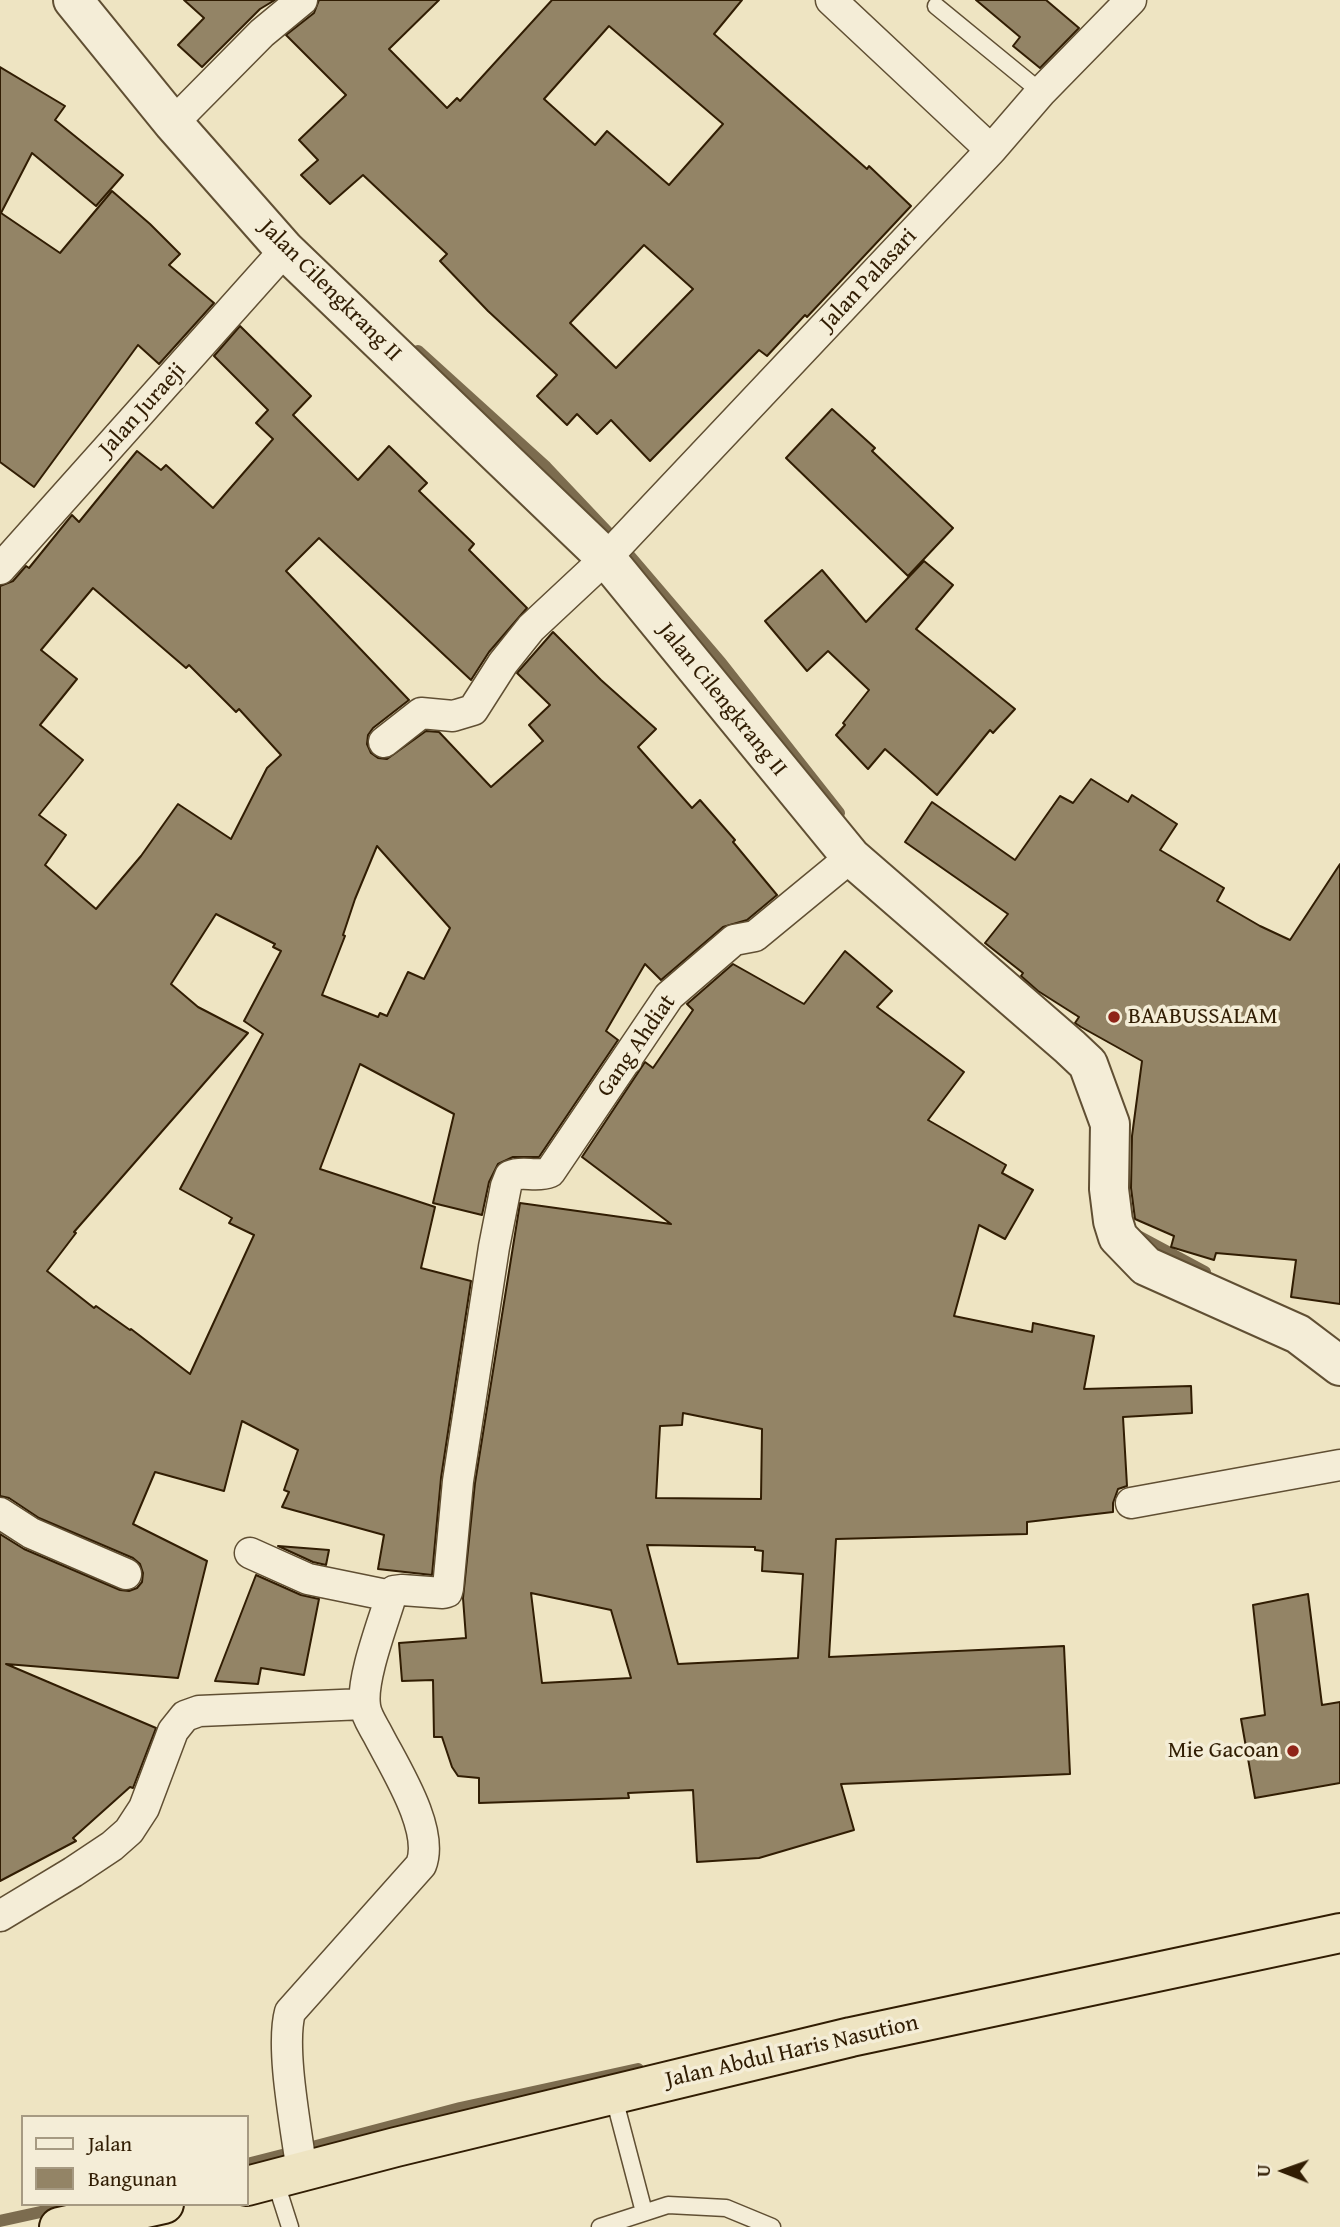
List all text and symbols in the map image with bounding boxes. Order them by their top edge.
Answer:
street label: Jalan Cilengkrang II [253,214,407,368]
street label: Jalan Palasari [815,223,923,337]
street label: Jalan Juraeji [94,357,192,463]
street label: Jalan Cilengkrang II [652,618,792,782]
street label: Gang Ahdiat [592,990,682,1102]
place label: BAABUSSALAM [1128,1003,1278,1031]
marker: BAABUSSALAM [1106,1009,1122,1025]
place label: Mie Gacoan [1168,1737,1279,1765]
marker: Mie Gacoan [1285,1743,1301,1759]
street label: Jalan Abdul Haris Nasution [663,2009,921,2095]
legend [21,2115,248,2206]
text: Jalan [88,2128,132,2159]
north arrow [1249,2136,1319,2206]
text: Bangunan [88,2163,177,2194]
text: U [1249,2164,1277,2177]

